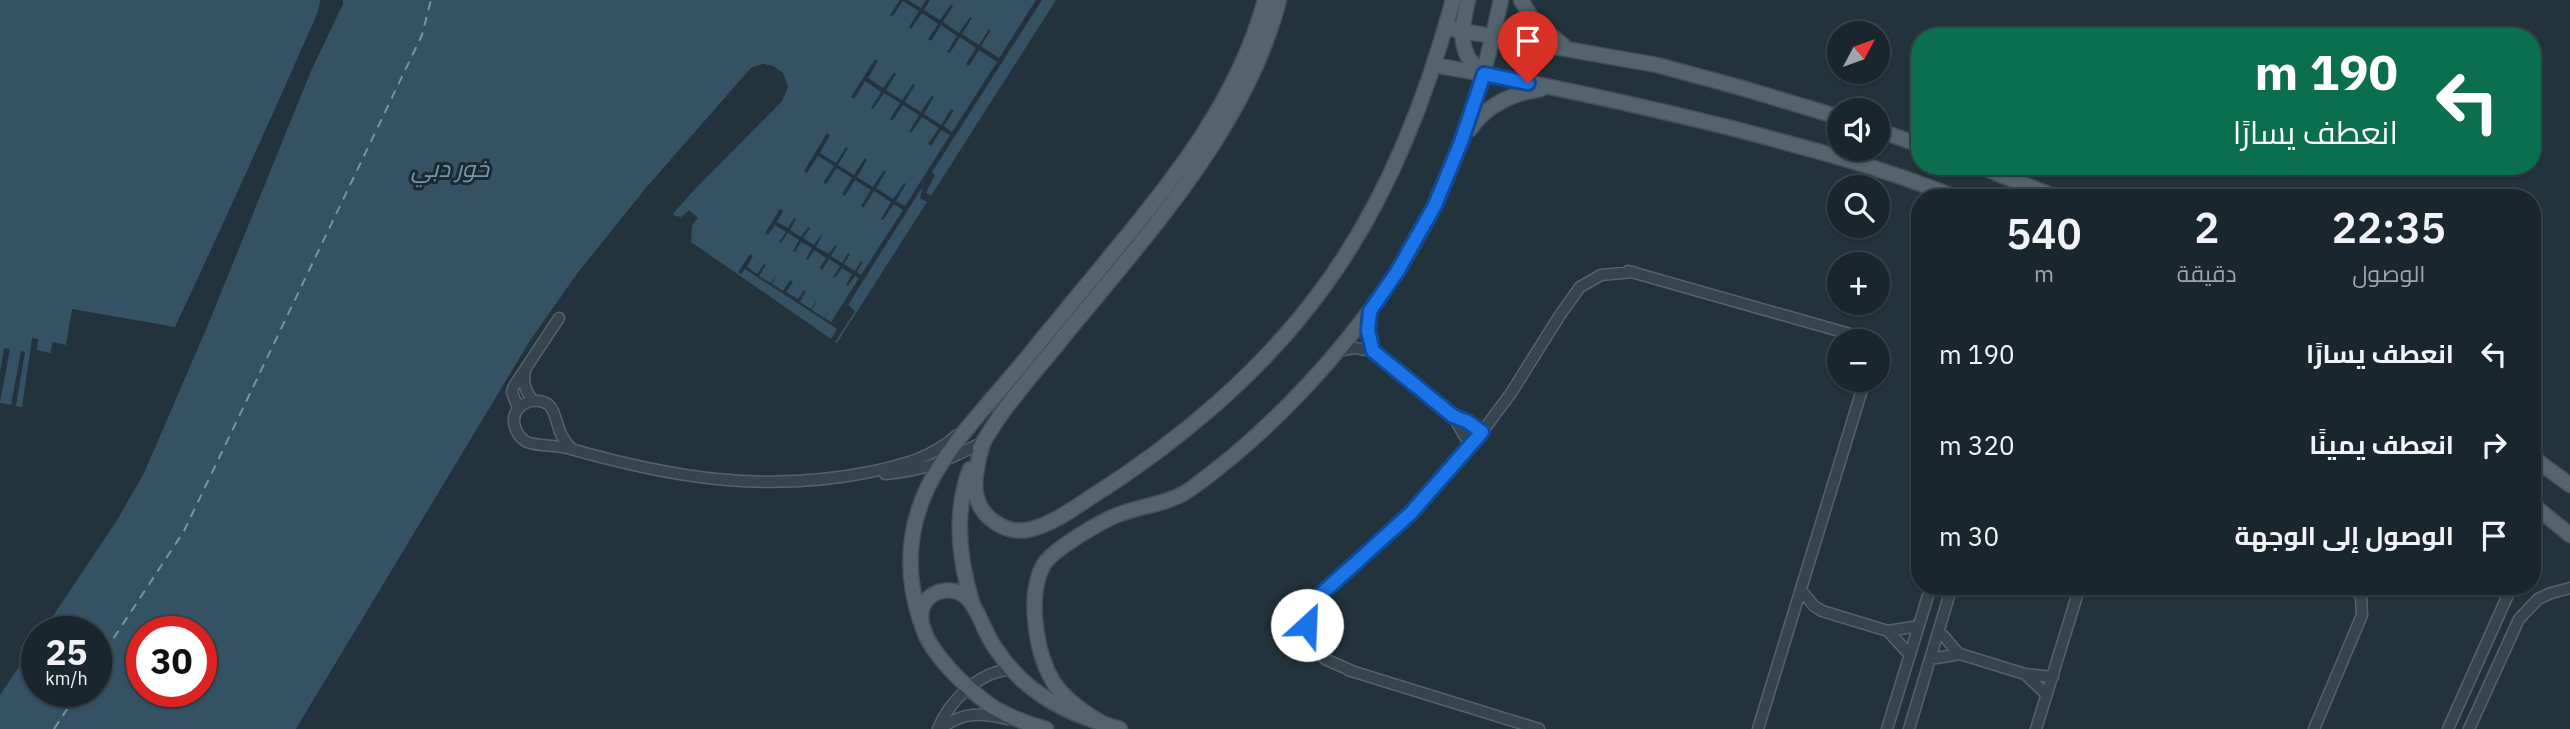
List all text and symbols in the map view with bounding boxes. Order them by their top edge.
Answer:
pin [1498,11,1558,83]
north arrow [1827,21,1890,84]
map controls [1827,21,1890,392]
icon: arrive [1509,22,1547,60]
text: 190 m [2254,40,2398,103]
icon: left [2422,56,2513,147]
button: sound [1827,98,1890,161]
text: انعطف يسارًا [2233,111,2398,153]
water label: خور دبي [411,152,491,188]
button: search [1827,175,1890,238]
text: 2 [2194,200,2219,255]
text: 22:35 [2332,200,2446,255]
text: 540 [2006,206,2082,261]
button: + [1827,252,1890,315]
text: m [2034,258,2054,288]
text: دقيقة [2177,258,2237,288]
text: الوصول [2352,258,2425,288]
button: − [1827,329,1890,392]
icon: left [2475,335,2513,373]
text: انعطف يسارًا [2306,336,2454,370]
text: 190 m [1939,337,2015,371]
icon: right [2475,426,2513,464]
text: انعطف يمينًا [2309,427,2454,461]
text: 320 m [1939,428,2015,462]
icon: arrive [2475,517,2513,555]
text: الوصول إلى الوجهة [2235,518,2454,552]
text: 30 m [1939,519,1999,553]
position arrow [1270,588,1344,662]
speed limit sign: 30 [126,616,217,707]
text: 25 [45,629,88,675]
text: km/h [45,667,88,690]

